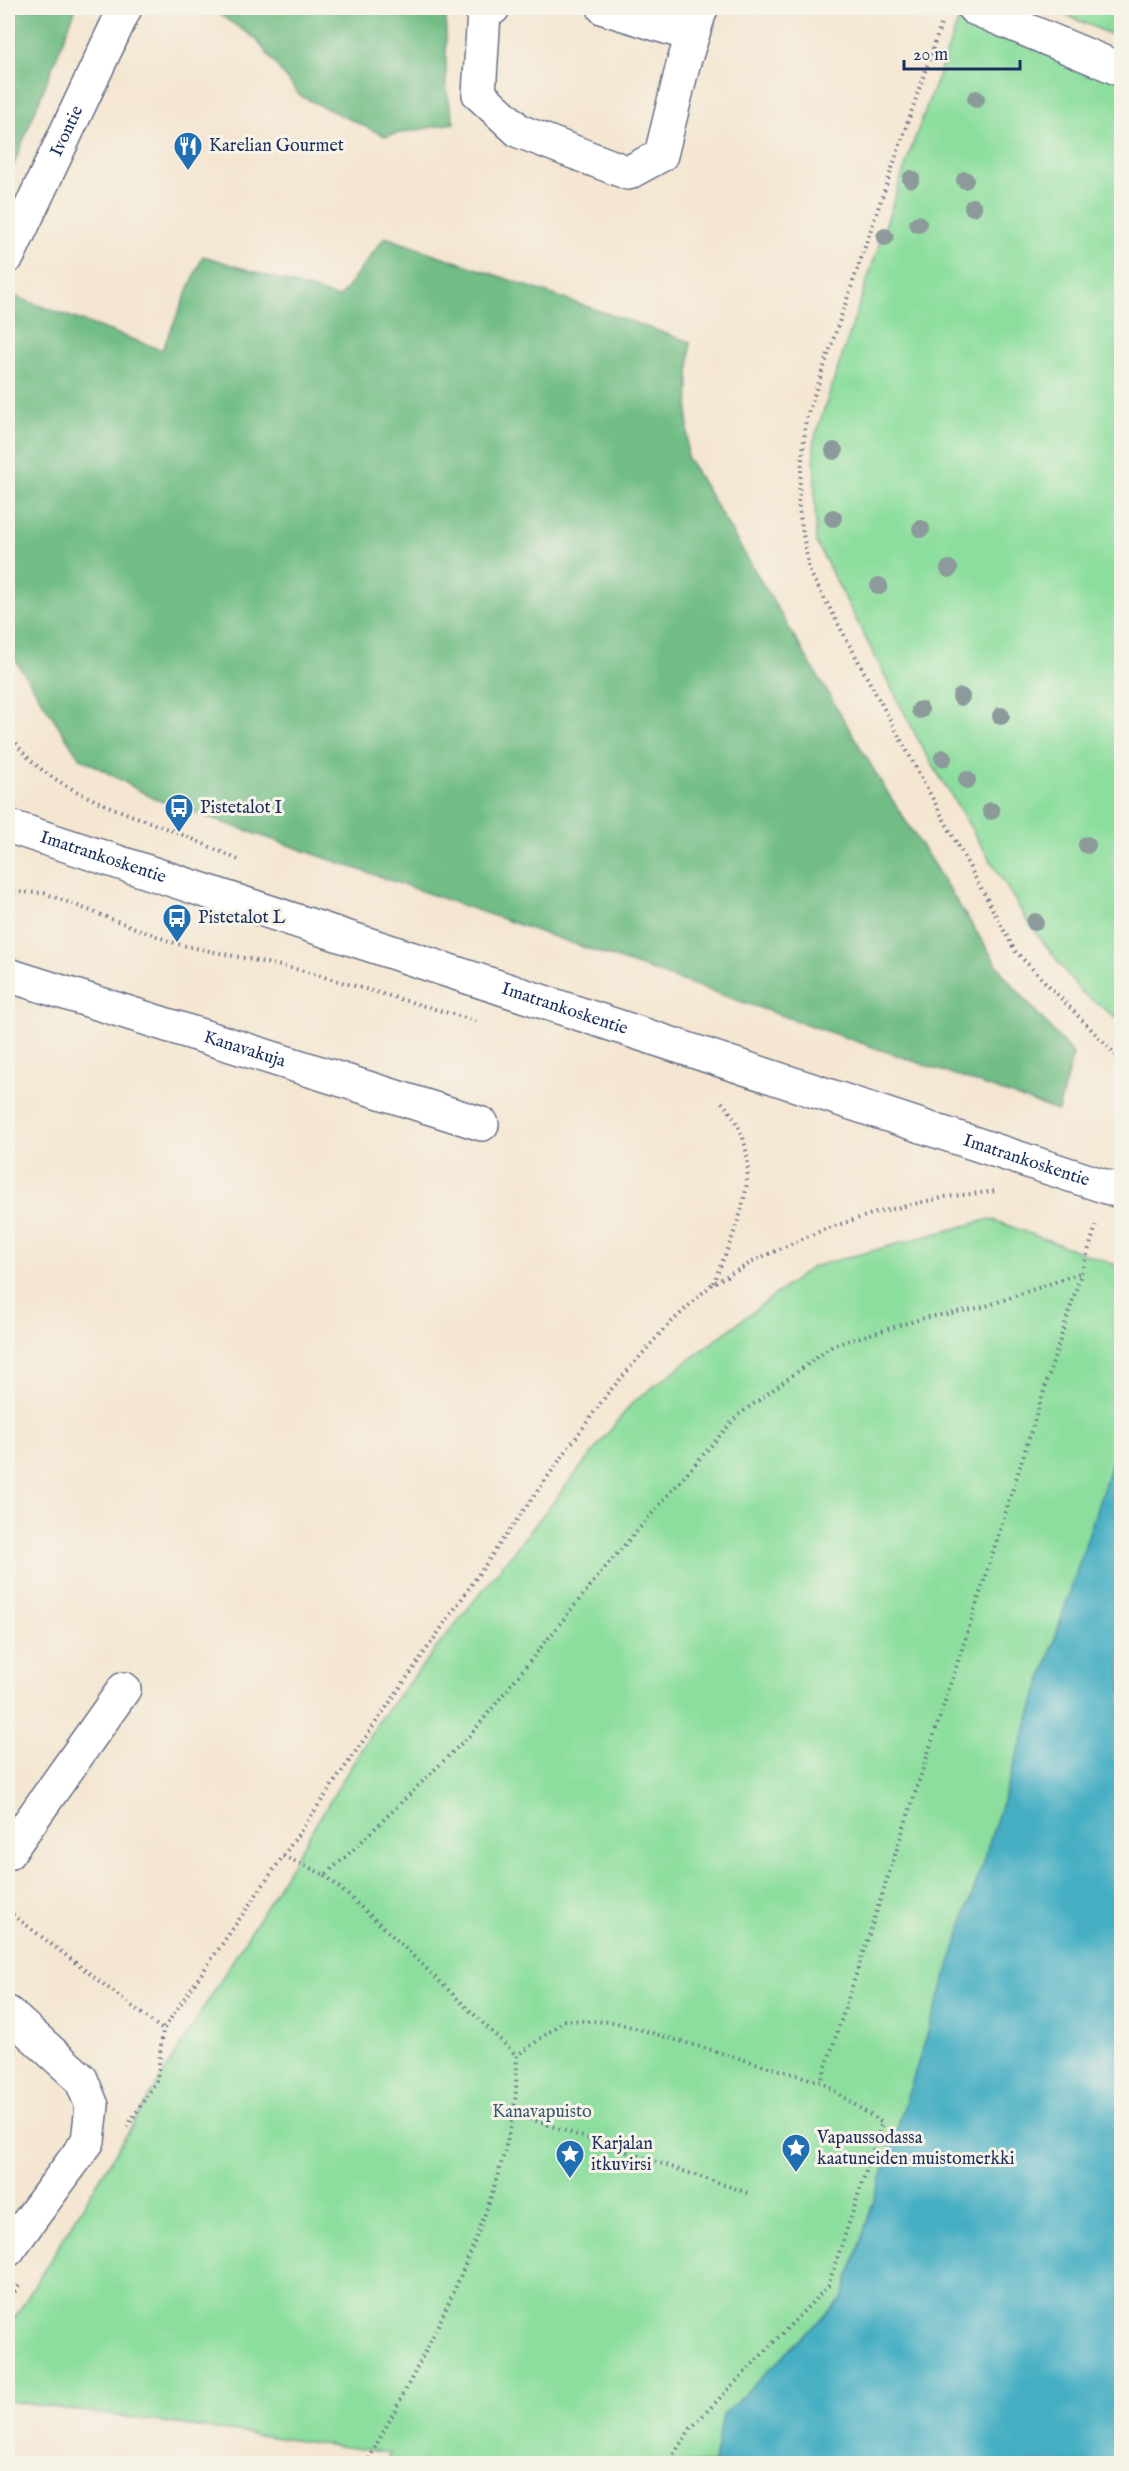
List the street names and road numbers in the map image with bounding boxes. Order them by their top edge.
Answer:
street label: Ivontie [45,102,89,160]
street label: Imatrankoskentie [37,826,169,889]
street label: Imatrankoskentie [499,977,631,1040]
street label: Kanavakuja [201,1026,289,1073]
street label: Imatrankoskentie [960,1129,1093,1192]

